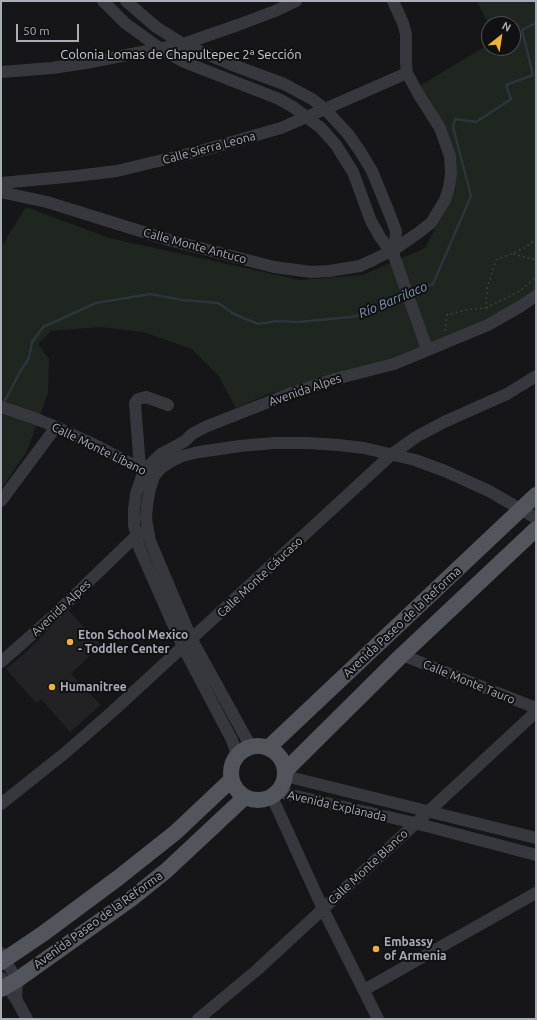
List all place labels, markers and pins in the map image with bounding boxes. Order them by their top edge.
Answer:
place label: Eton School Mexico - Toddler Center [78,628,188,656]
marker: Eton School Mexico - Toddler Center [65,637,75,647]
place label: Humanitree [60,680,127,694]
marker: Humanitree [47,682,57,692]
place label: Embassy of Armenia [384,935,447,963]
marker: Embassy of Armenia [371,944,381,954]

